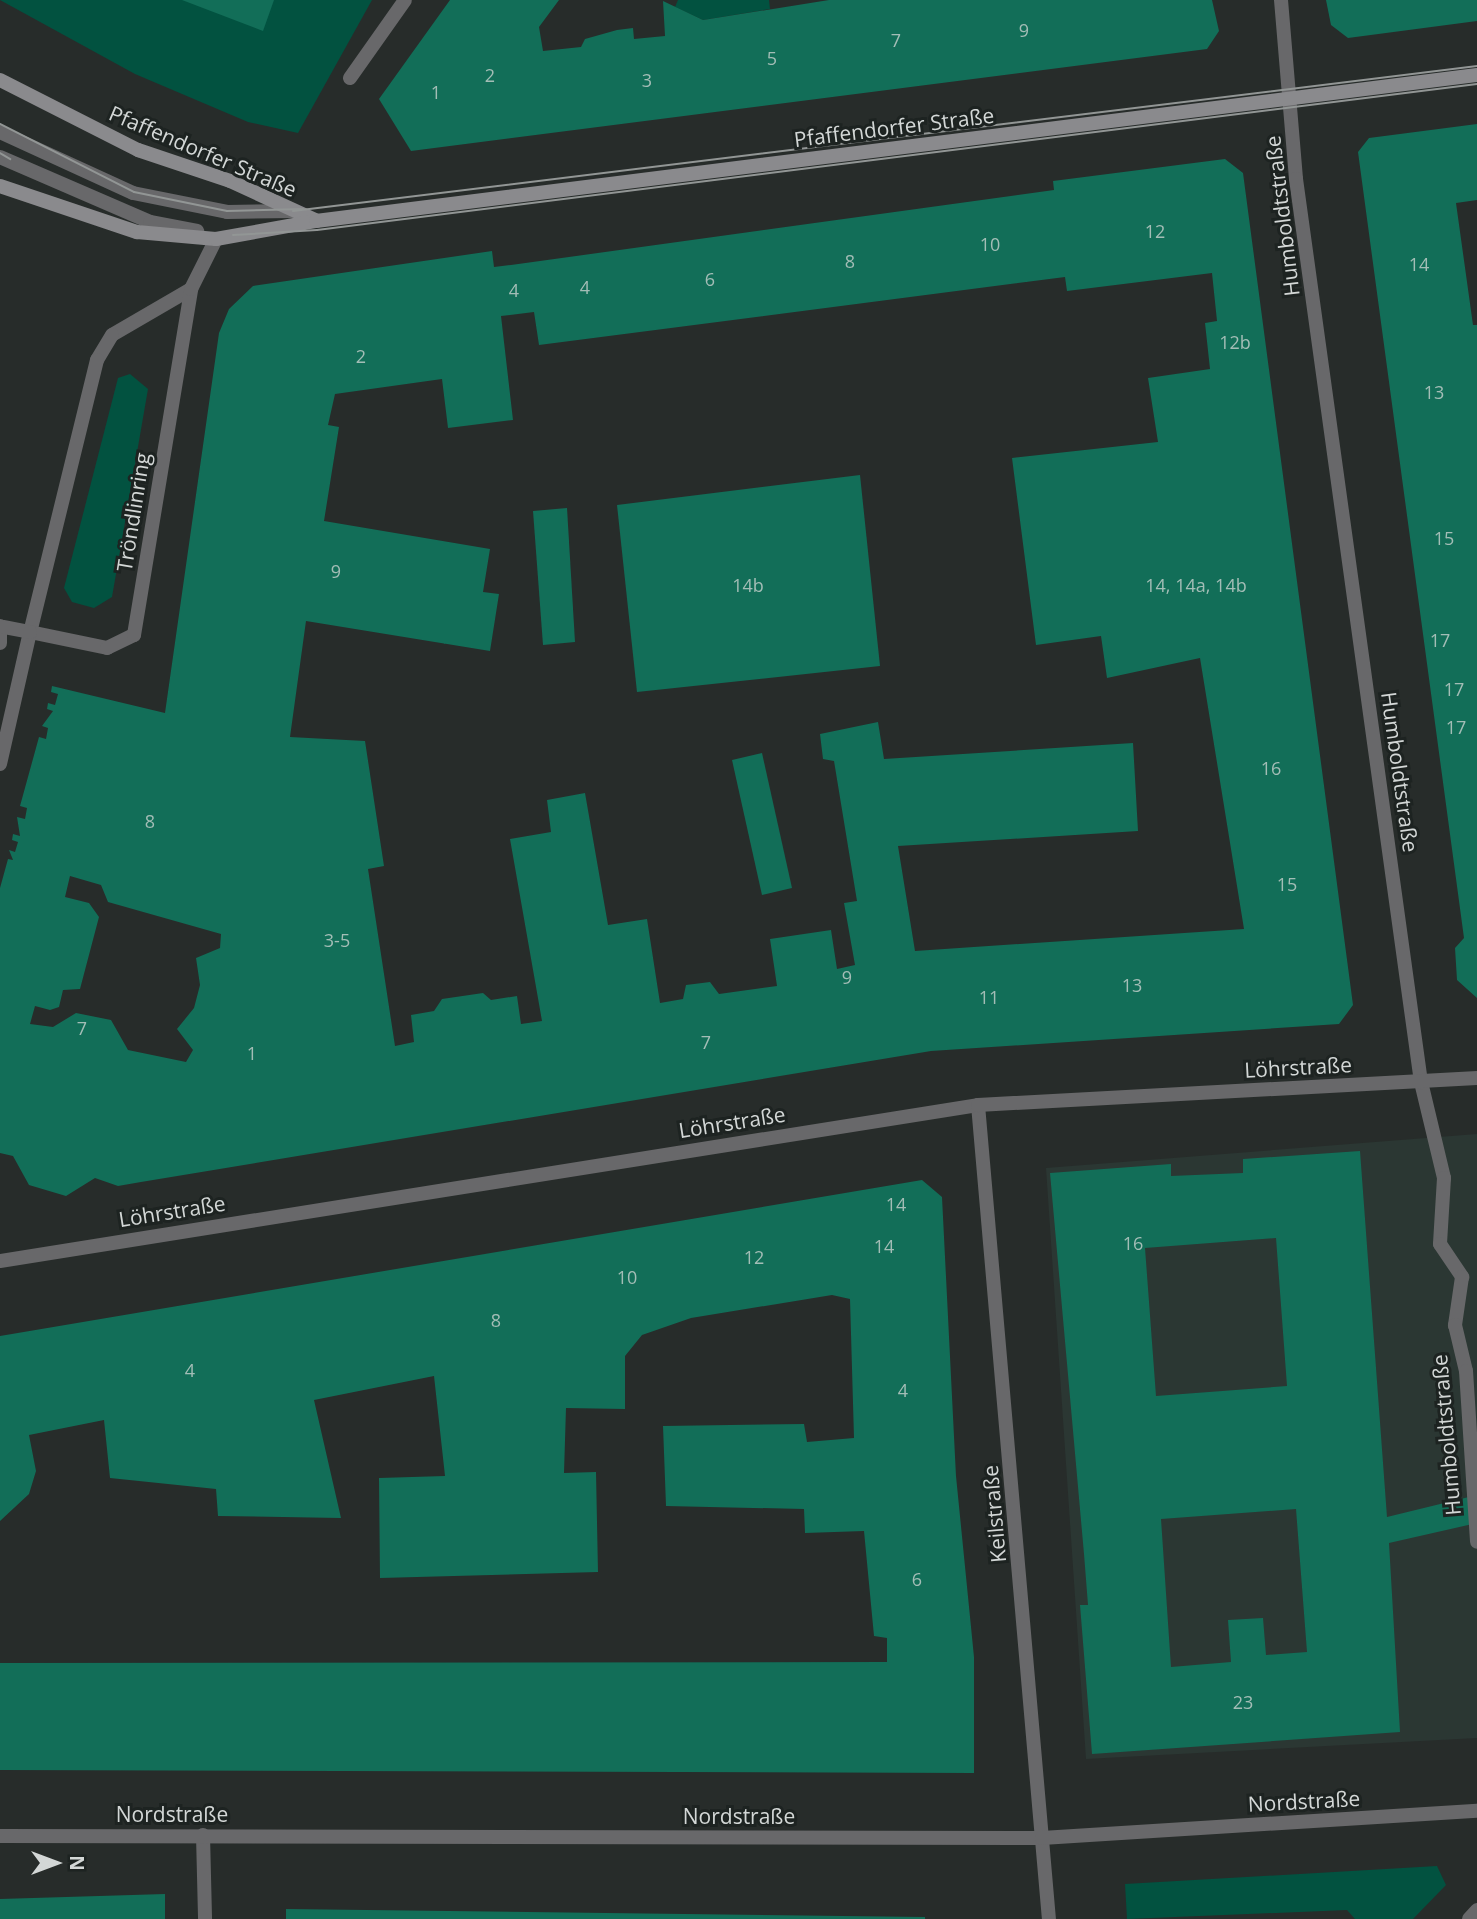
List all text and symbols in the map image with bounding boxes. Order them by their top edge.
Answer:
house number: 9 [1019,19,1029,41]
house number: 7 [891,29,901,51]
house number: 5 [767,47,777,69]
house number: 2 [485,64,495,86]
house number: 3 [642,69,652,91]
house number: 1 [431,81,441,103]
street label: Pfaffendorfer Straße [105,100,301,202]
street label: Pfaffendorfer Straße [793,102,995,152]
street label: Humboldtstraße [1260,134,1304,298]
house number: 12 [1145,220,1165,242]
house number: 10 [980,233,1000,255]
house number: 8 [845,250,855,272]
house number: 14 [1409,253,1429,275]
house number: 6 [705,268,715,290]
house number: 4 [580,276,590,298]
house number: 4 [509,279,519,301]
house number: 12b [1219,331,1251,353]
house number: 2 [356,345,366,367]
house number: 13 [1424,381,1444,403]
street label: Tröndlinring [111,451,155,573]
house number: 15 [1434,527,1454,549]
house number: 9 [331,560,341,582]
house number: 14b [732,574,764,596]
house number: 14, 14a, 14b [1145,574,1247,596]
house number: 17 [1430,629,1450,651]
house number: 17 [1444,678,1464,700]
street label: Humboldtstraße [1376,690,1424,854]
house number: 17 [1446,716,1466,738]
house number: 16 [1261,757,1281,779]
house number: 8 [145,810,155,832]
house number: 15 [1277,873,1297,895]
house number: 3-5 [324,929,350,951]
house number: 9 [842,966,852,988]
house number: 13 [1122,974,1142,996]
house number: 11 [979,986,999,1008]
house number: 7 [77,1017,87,1039]
house number: 7 [701,1031,711,1053]
house number: 1 [247,1042,257,1064]
street label: Löhrstraße [1244,1052,1352,1082]
street label: Löhrstraße [677,1101,787,1143]
street label: Löhrstraße [117,1190,227,1232]
house number: 14 [886,1193,906,1215]
house number: 16 [1123,1232,1143,1254]
house number: 14 [874,1235,894,1257]
house number: 12 [744,1246,764,1268]
house number: 10 [617,1266,637,1288]
house number: 8 [491,1309,501,1331]
street label: Humboldtstraße [1426,1353,1466,1517]
house number: 4 [185,1359,195,1381]
house number: 4 [898,1379,908,1401]
street label: Keilstraße [977,1464,1011,1564]
house number: 6 [912,1568,922,1590]
house number: 23 [1233,1691,1253,1713]
street label: Nordstraße [1247,1785,1361,1817]
street label: Nordstraße [116,1801,228,1827]
street label: Nordstraße [683,1803,795,1829]
north arrow [21,1828,91,1898]
text: N [64,1855,90,1871]

